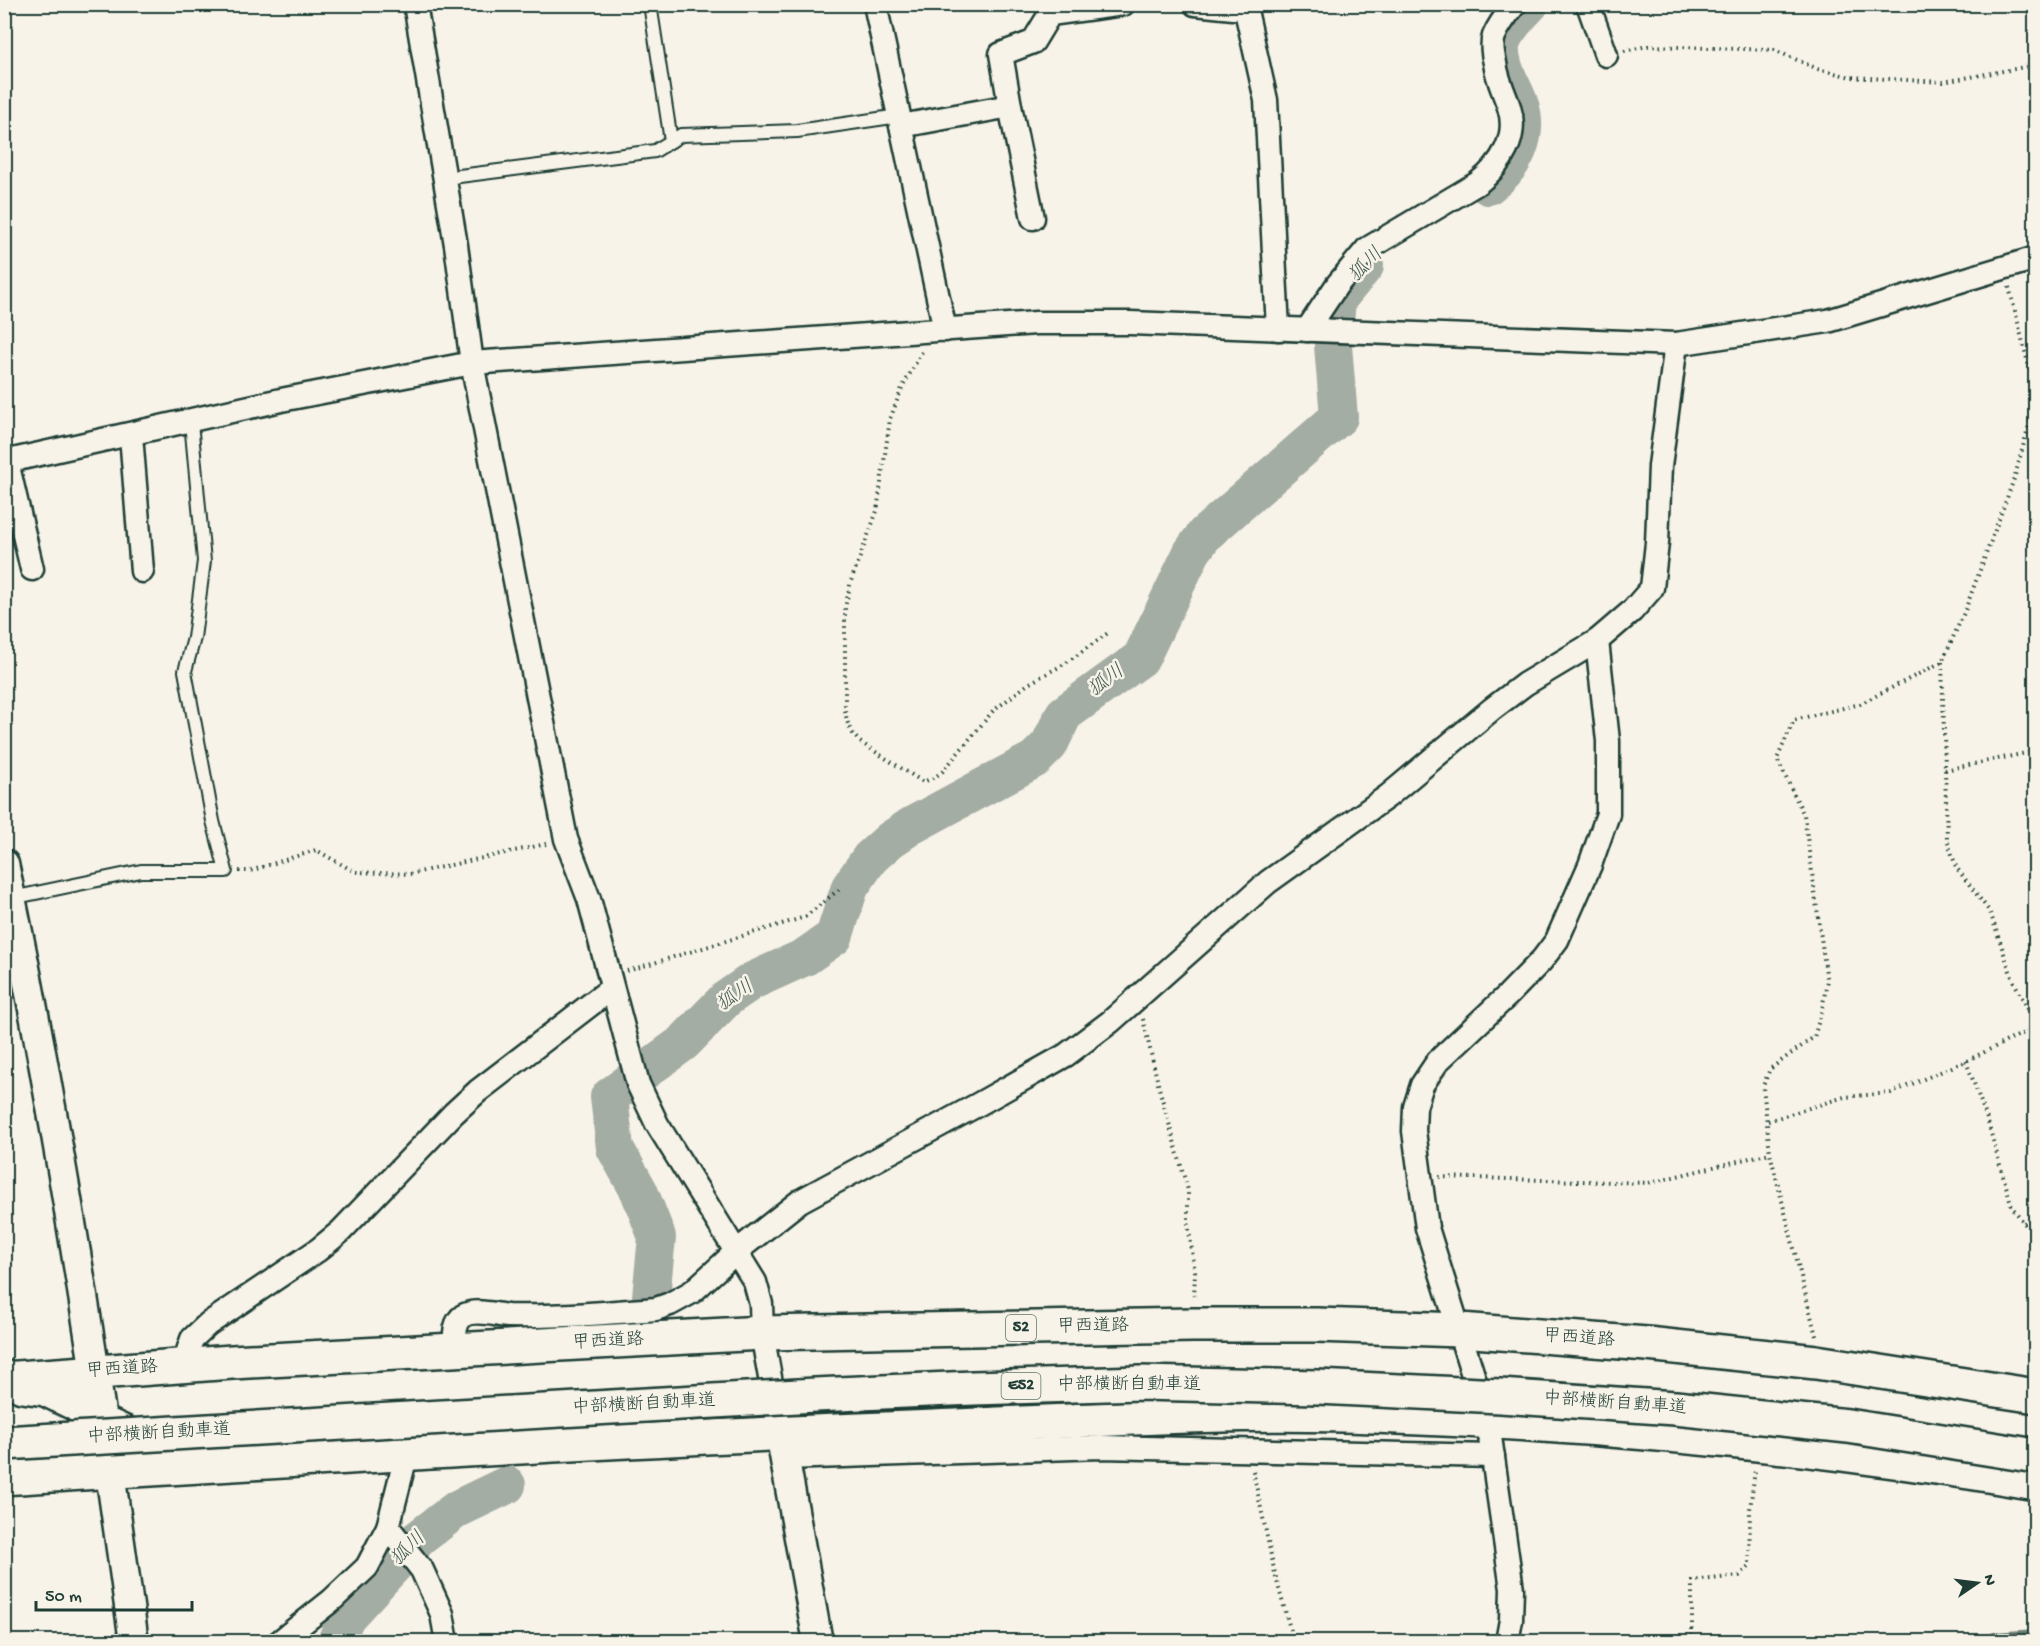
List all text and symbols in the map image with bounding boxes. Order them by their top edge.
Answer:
water label: 狐川 [1344,243,1389,288]
water label: 狐川 [1084,660,1130,703]
water label: 狐川 [712,975,759,1018]
road number: 52 [1006,1315,1036,1341]
street label: 甲西道路 [1057,1315,1129,1338]
street label: 甲西道路 [1542,1325,1616,1352]
street label: 甲西道路 [571,1329,645,1354]
street label: 甲西道路 [85,1356,159,1383]
road number: E52 [1002,1373,1040,1399]
street label: 中部横断自動車道 [1057,1374,1201,1396]
street label: 中部横断自動車道 [1542,1388,1688,1419]
street label: 中部横断自動車道 [571,1390,716,1419]
street label: 中部横断自動車道 [86,1419,231,1448]
water label: 狐川 [386,1527,431,1572]
north arrow [1947,1553,2007,1613]
text: N [1978,1573,1999,1588]
scale bar [36,1574,192,1612]
text: 50 m [45,1587,82,1608]

